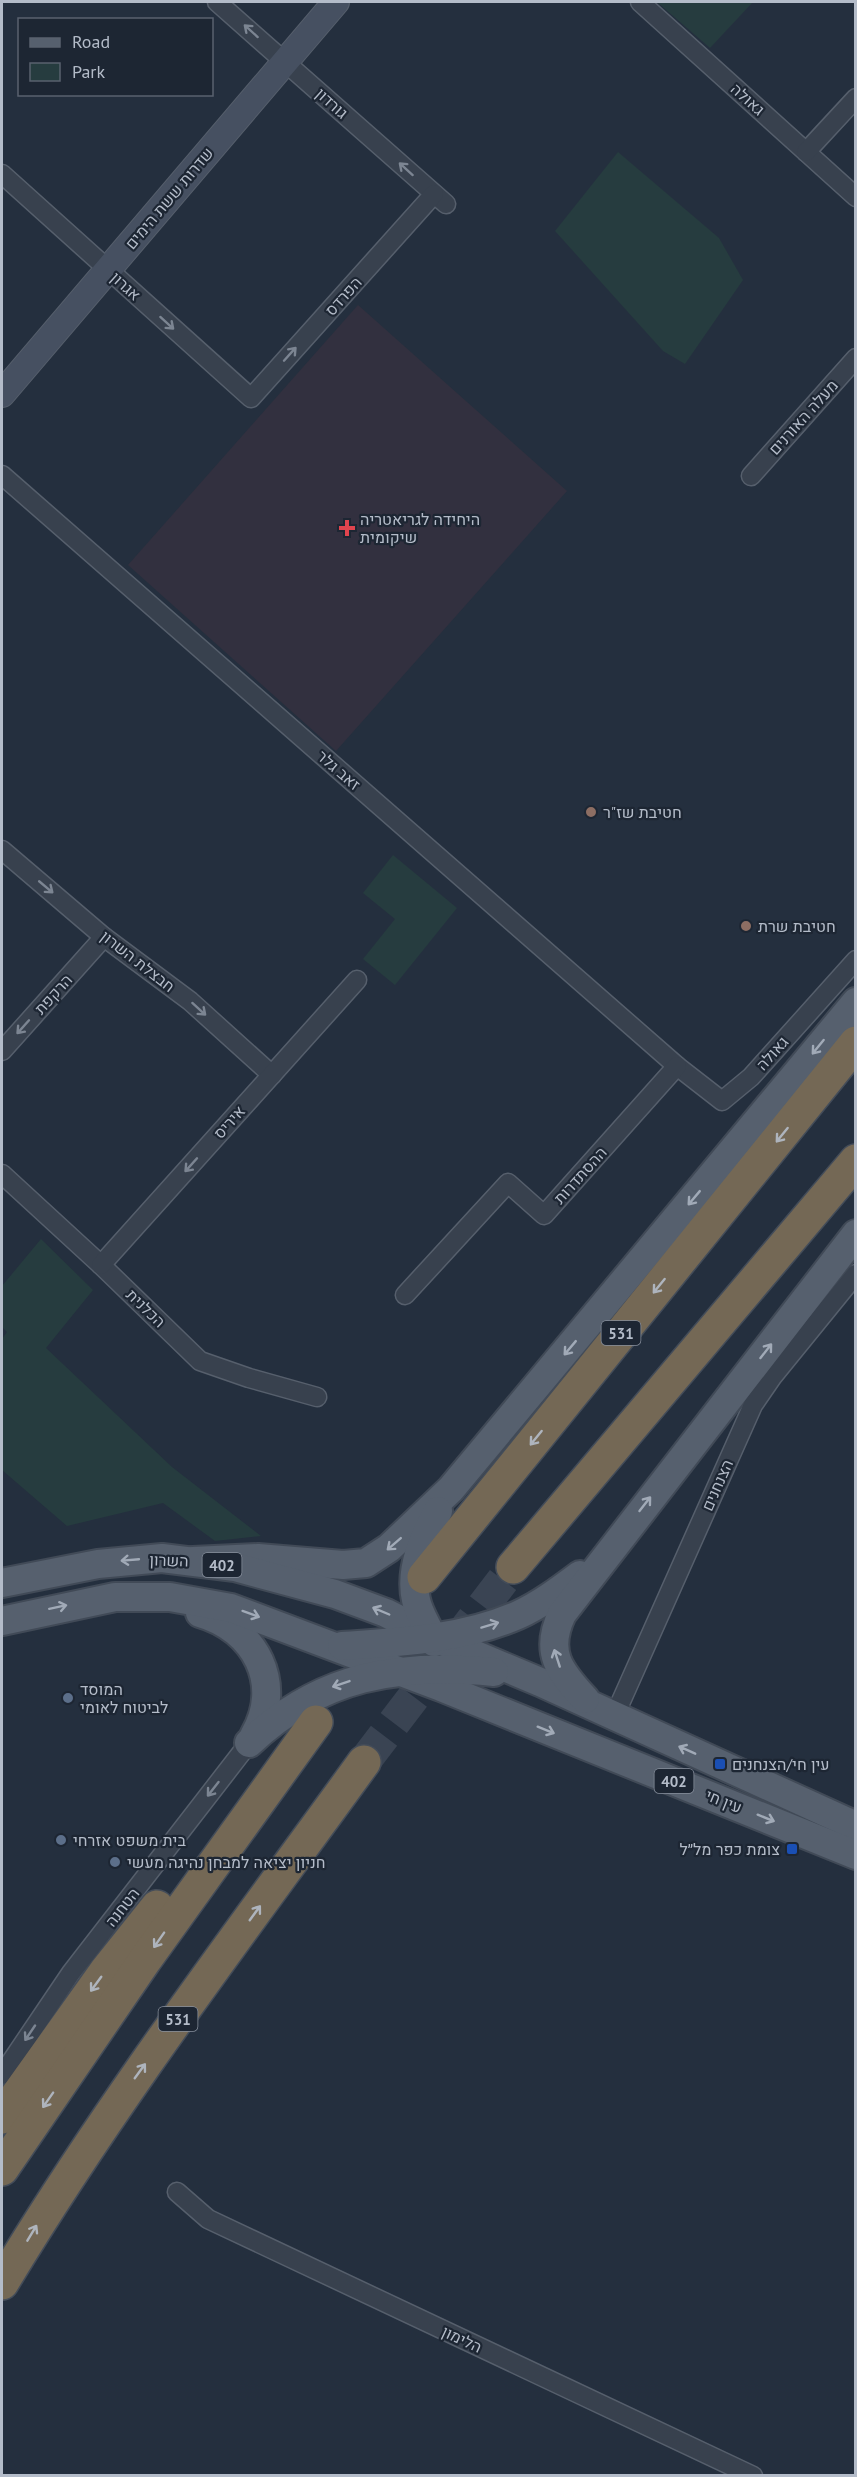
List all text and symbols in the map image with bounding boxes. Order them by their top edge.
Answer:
legend [18,18,213,96]
one-way arrow [244,24,259,38]
text: Road [72,30,110,53]
text: Park [72,60,105,83]
street label: גאולה [727,79,769,119]
street label: גורדון [312,83,352,123]
street label: שדרות ששת הימים [121,143,217,253]
one-way arrow [399,162,414,176]
street label: אגרון [107,267,145,305]
street label: הפרדס [320,272,366,320]
one-way arrow [160,316,175,330]
one-way arrow [283,347,297,362]
street label: מעלה האורנים [764,375,842,459]
place label: היחידה לגריאטריה שיקומית [360,509,480,547]
marker: היחידה לגריאטריה שיקומית [338,519,356,537]
street label: זאב גלר [313,746,365,794]
place label: חטיבת שז"ר [603,802,682,822]
marker: חטיבת שז"ר [584,805,598,819]
one-way arrow [38,881,54,894]
place label: חטיבת שרת [758,916,836,936]
marker: חטיבת שרת [739,919,753,933]
street label: חבצלת השרון [97,926,179,996]
street label: הרקפת [30,970,76,1018]
one-way arrow [191,1002,206,1016]
one-way arrow [16,1019,30,1034]
street label: גאולה [752,1032,792,1074]
one-way arrow [812,1039,825,1055]
street label: איריס [209,1101,249,1143]
one-way arrow [775,1127,788,1143]
street label: ההסתדרות [549,1142,611,1208]
one-way arrow [183,1158,198,1173]
one-way arrow [688,1190,701,1206]
one-way arrow [652,1278,666,1293]
street label: הכלנית [122,1285,170,1331]
road number: 531 [602,1321,640,1345]
one-way arrow [563,1340,576,1356]
one-way arrow [759,1343,772,1359]
one-way arrow [530,1430,543,1446]
street label: הצנחנים [697,1456,737,1514]
one-way arrow [639,1496,652,1512]
one-way arrow [386,1537,402,1550]
street label: השרון [149,1549,189,1571]
road number: 402 [202,1553,242,1577]
one-way arrow [120,1555,140,1566]
one-way arrow [49,1601,68,1613]
one-way arrow [372,1605,390,1616]
one-way arrow [241,1610,259,1621]
one-way arrow [480,1619,499,1630]
one-way arrow [551,1649,562,1668]
place label: המוסד לביטוח לאומי [80,1679,168,1717]
one-way arrow [332,1680,351,1691]
marker: המוסד לביטוח לאומי [61,1691,75,1705]
one-way arrow [536,1725,555,1736]
one-way arrow [679,1744,697,1756]
place label: עין חי/הצנחנים [732,1754,830,1774]
marker: עין חי/הצנחנים [713,1757,727,1771]
road number: 402 [654,1769,694,1793]
one-way arrow [207,1781,220,1797]
street label: עין חי [703,1785,745,1817]
one-way arrow [756,1813,775,1824]
place label: בית משפט אזרחי [73,1830,186,1850]
marker: בית משפט אזרחי [54,1833,68,1847]
place label: צומת כפר מל״ל [680,1839,780,1859]
marker: צומת כפר מל״ל [785,1842,799,1856]
place label: חניון יציאה למבחן נהיגה מעשי [127,1852,326,1872]
marker: חניון יציאה למבחן נהיגה מעשי [108,1855,122,1869]
street label: הטחנה [101,1883,143,1931]
one-way arrow [249,1905,261,1921]
one-way arrow [153,1931,165,1947]
one-way arrow [90,1976,102,1992]
road number: 531 [158,2007,198,2031]
one-way arrow [24,2024,36,2041]
one-way arrow [134,2063,146,2079]
one-way arrow [42,2091,54,2107]
one-way arrow [26,2225,38,2242]
street label: הלימון [439,2321,485,2357]

